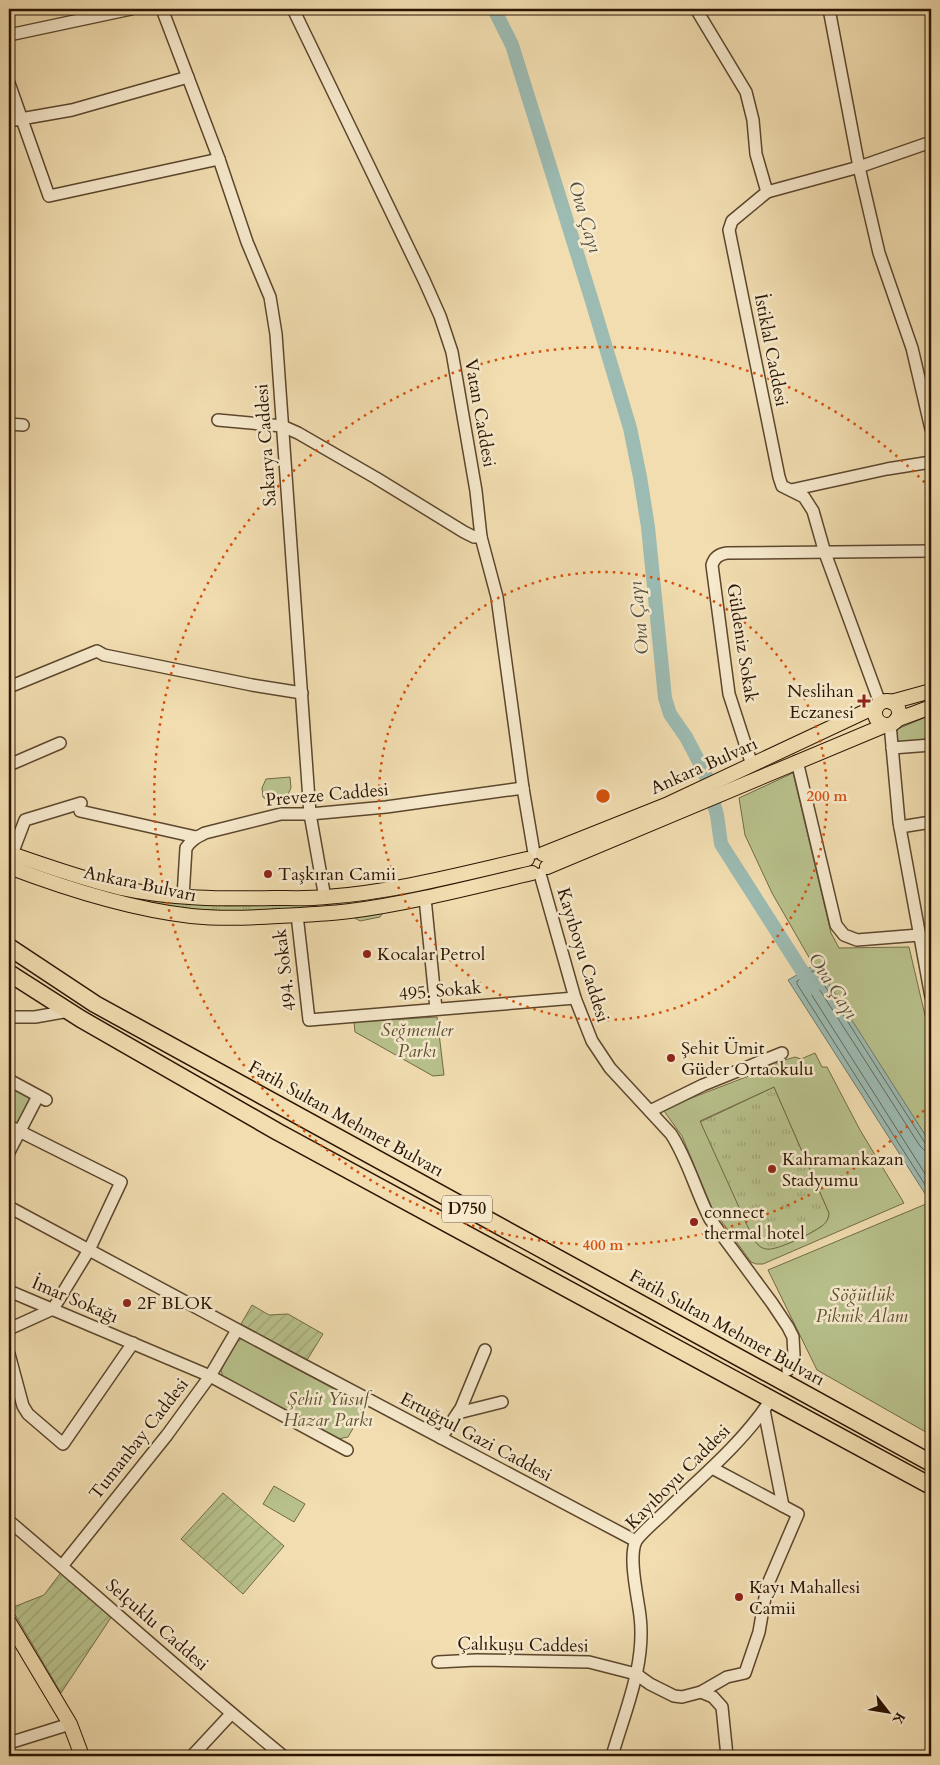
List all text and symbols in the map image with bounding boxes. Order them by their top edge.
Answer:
water label: Ova Çayı [562,178,608,256]
street label: İstiklal Caddesi [748,292,794,408]
street label: Vatan Caddesi [458,357,502,469]
street label: Sakarya Caddesi [249,383,283,507]
water label: Ova Çayı [622,580,656,656]
street label: Güldeniz Sokak [720,582,764,705]
place label: Neslihan Eczanesi [787,679,855,725]
marker: Neslihan Eczanesi [858,695,870,707]
street label: Ankara Bulvarı [646,731,762,801]
street label: Preveze Caddesi [264,777,390,813]
text: 200 m [807,786,848,806]
centre of rings [594,787,612,805]
street label: Ankara Bulvarı [81,860,199,908]
place label: Taşkıran Camii [278,862,396,887]
marker: Taşkıran Camii [262,868,274,880]
street label: Kayıboyu Caddesi [551,885,615,1025]
street label: 494. Sokak [268,927,302,1013]
place label: Kocalar Petrol [377,942,486,967]
marker: Kocalar Petrol [361,948,373,960]
water label: Ova Çayı [802,948,864,1024]
street label: 495. Sokak [398,975,483,1007]
park label: Seğmenler Parkı [381,1018,454,1064]
place label: Şehit Ümit Güder Ortaokulu [681,1036,814,1082]
marker: Şehit Ümit Güder Ortaokulu [665,1052,677,1064]
street label: Fatih Sultan Mehmet Bulvarı [244,1055,448,1183]
place label: Kahramankazan Stadyumu [782,1147,905,1193]
marker: Kahramankazan Stadyumu [766,1163,778,1175]
road number: D750 [442,1196,492,1222]
place label: connect thermal hotel [704,1200,805,1246]
marker: connect thermal hotel [688,1216,700,1228]
text: 400 m [583,1235,624,1255]
street label: Fatih Sultan Mehmet Bulvarı [625,1264,829,1392]
street label: İmar Sokağı [28,1271,122,1329]
park label: Söğütlük Piknik Alanı [816,1283,908,1329]
place label: 2F BLOK [137,1291,214,1316]
marker: 2F BLOK [121,1297,133,1309]
street label: Tumanbay Caddesi [84,1373,194,1505]
street label: Ertuğrul Gazi Caddesi [395,1386,557,1488]
park label: Şehit Yusuf Hazar Parkı [283,1387,373,1433]
street label: Kayıboyu Caddesi [620,1419,736,1535]
street label: Selçuklu Caddesi [100,1573,214,1677]
place label: Kayı Mahallesi Camii [749,1575,860,1621]
marker: Kayı Mahallesi Camii [733,1591,745,1603]
street label: Çalıkuşu Caddesi [457,1631,589,1659]
north arrow [862,1688,912,1738]
text: K [887,1709,910,1729]

